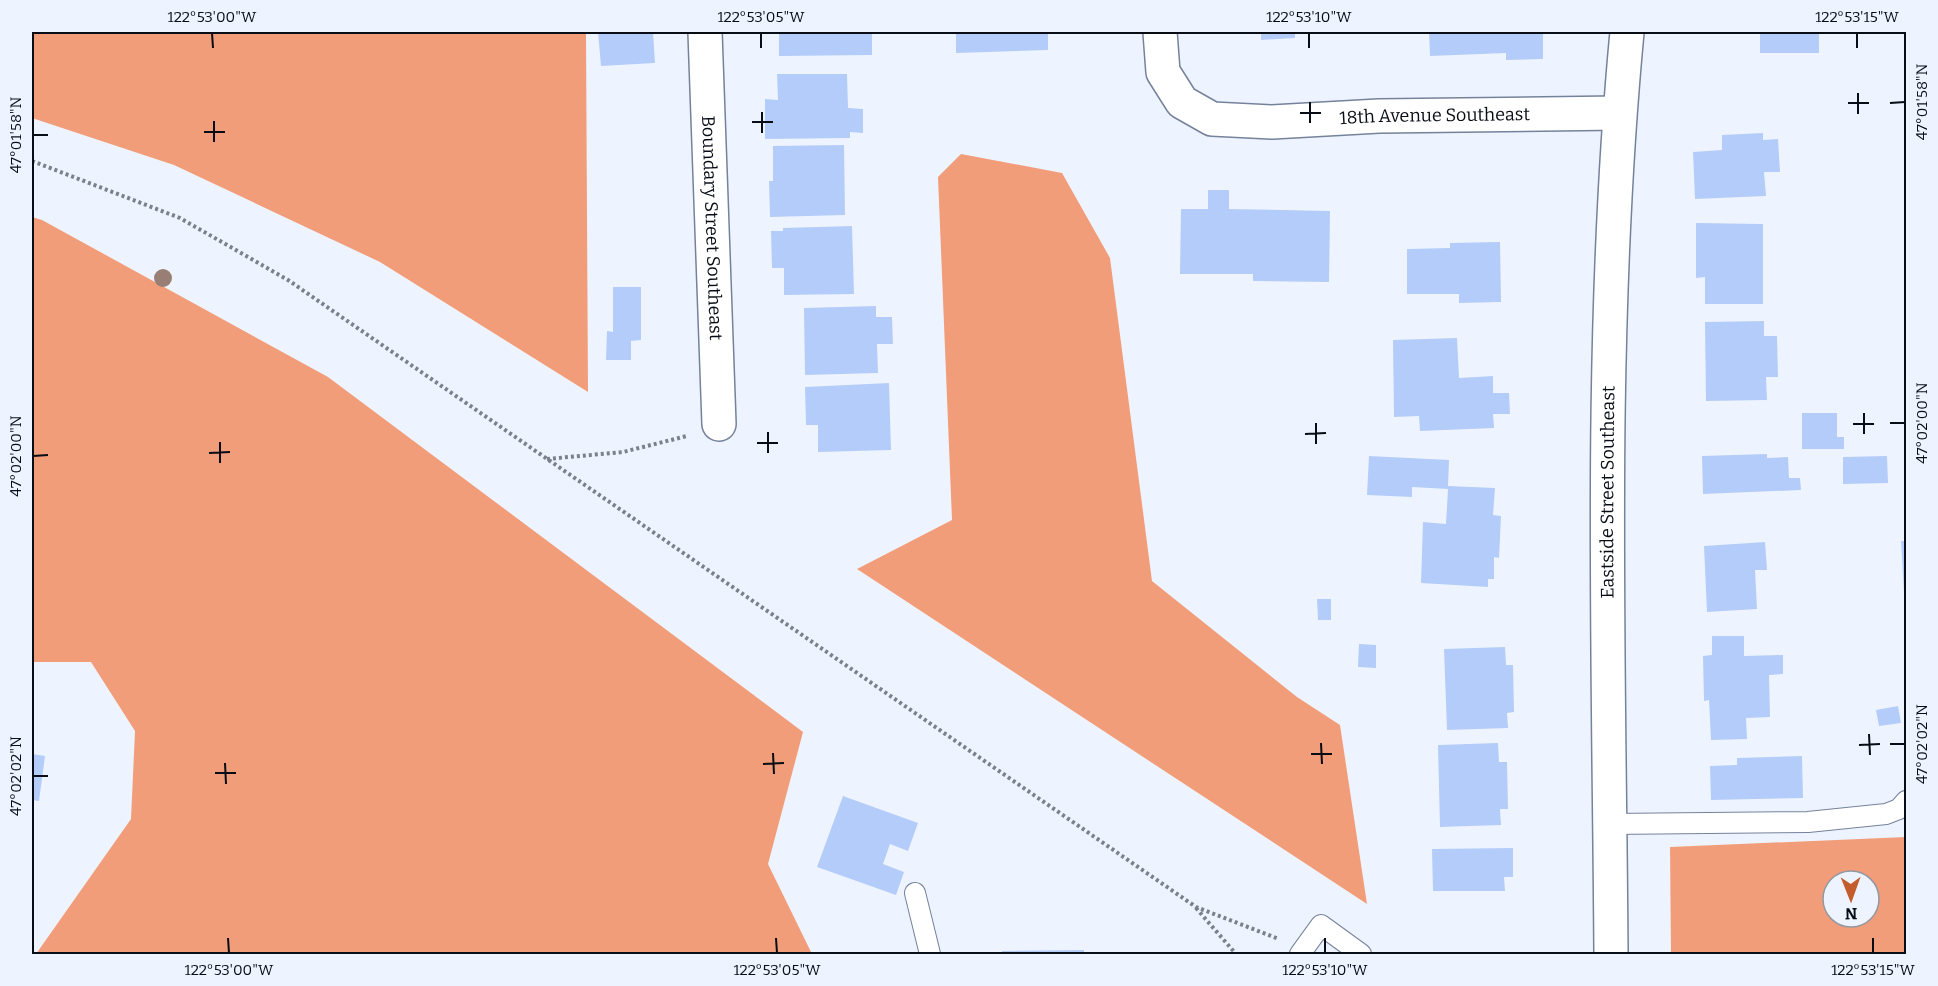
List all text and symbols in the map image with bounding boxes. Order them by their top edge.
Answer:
text: 122°53'00"W [168,8,257,26]
text: 122°53'05"W [717,8,805,26]
text: 122°53'10"W [1266,8,1352,26]
text: 122°53'15"W [1815,8,1899,26]
text: 47°01'58"N [1913,64,1931,140]
text: 47°01'58"N [7,97,25,173]
street label: 18th Avenue Southeast [1339,103,1531,129]
street label: Boundary Street Southeast [697,115,727,341]
text: 47°02'00"N [1913,382,1931,464]
street label: Eastside Street Southeast [1596,385,1620,598]
text: 47°02'00"N [7,415,25,497]
text: 47°02'02"N [1913,704,1931,784]
text: 47°02'02"N [7,736,25,816]
north arrow [1821,869,1881,929]
text: N [1845,904,1858,923]
text: 122°53'00"W [185,961,274,979]
text: 122°53'05"W [733,961,821,979]
text: 122°53'10"W [1282,961,1368,979]
text: 122°53'15"W [1831,961,1915,979]

